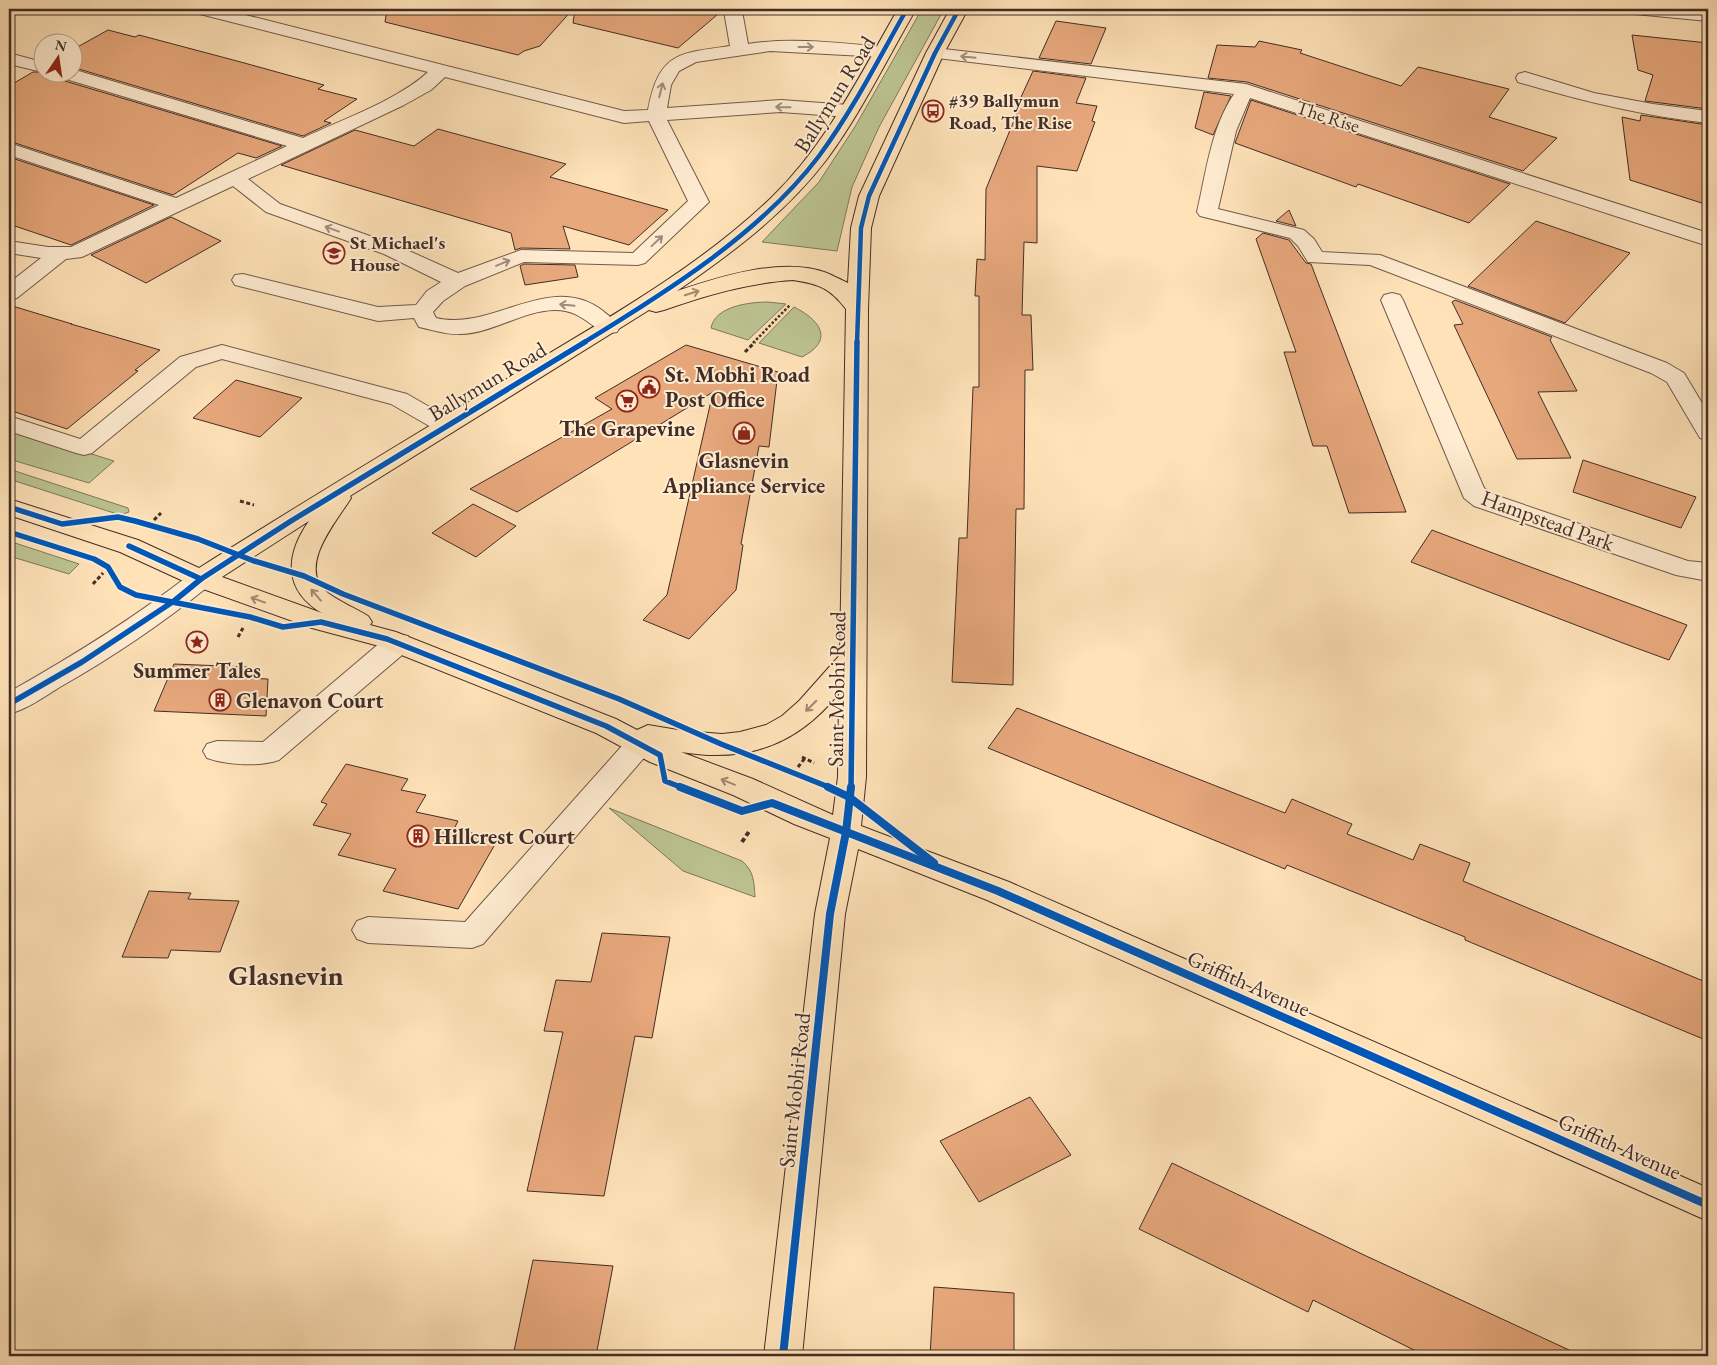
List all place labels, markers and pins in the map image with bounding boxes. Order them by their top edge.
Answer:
place label: #39 Ballymun Road, The Rise [949,88,1072,135]
bus stop icon: #39 Ballymun Road, The Rise [921,99,945,123]
place label: St Michael's House [350,230,445,277]
school or university icon: St Michael's House [322,241,346,265]
place label: St. Mobhi Road Post Office [665,360,810,414]
public building icon: St. Mobhi Road Post Office [637,375,661,399]
supermarket icon: The Grapevine [615,389,639,413]
place label: The Grapevine [559,414,695,443]
shop icon: Glasnevin Appliance Service [732,421,756,445]
place label: Glasnevin Appliance Service [662,446,825,500]
place icon: Summer Tales [185,630,209,654]
place label: Summer Tales [133,656,261,685]
place label: Glenavon Court [236,686,384,715]
building icon: Glenavon Court [208,688,232,712]
place label: Hillcrest Court [434,822,576,851]
building icon: Hillcrest Court [406,824,430,848]

